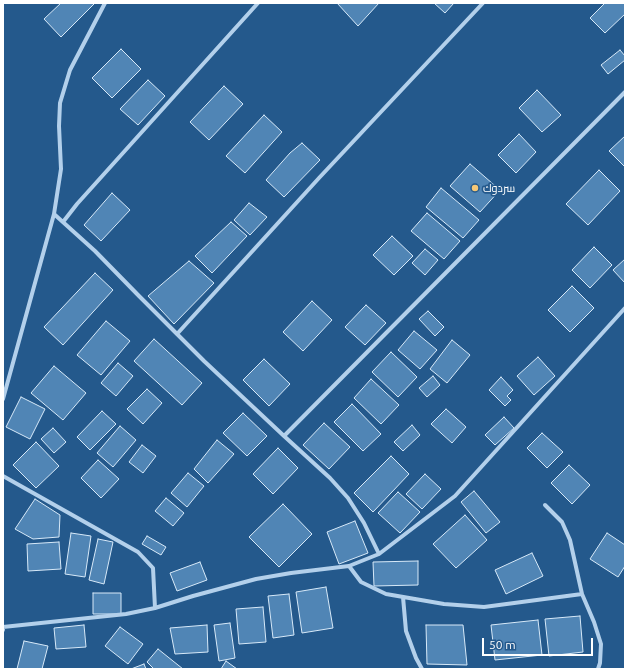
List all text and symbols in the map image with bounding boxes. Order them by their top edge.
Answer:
place label: سردوك [483,181,515,195]
marker: سردوك [470,183,480,193]
scale bar [484,630,595,656]
text: 50 m [489,638,516,651]

